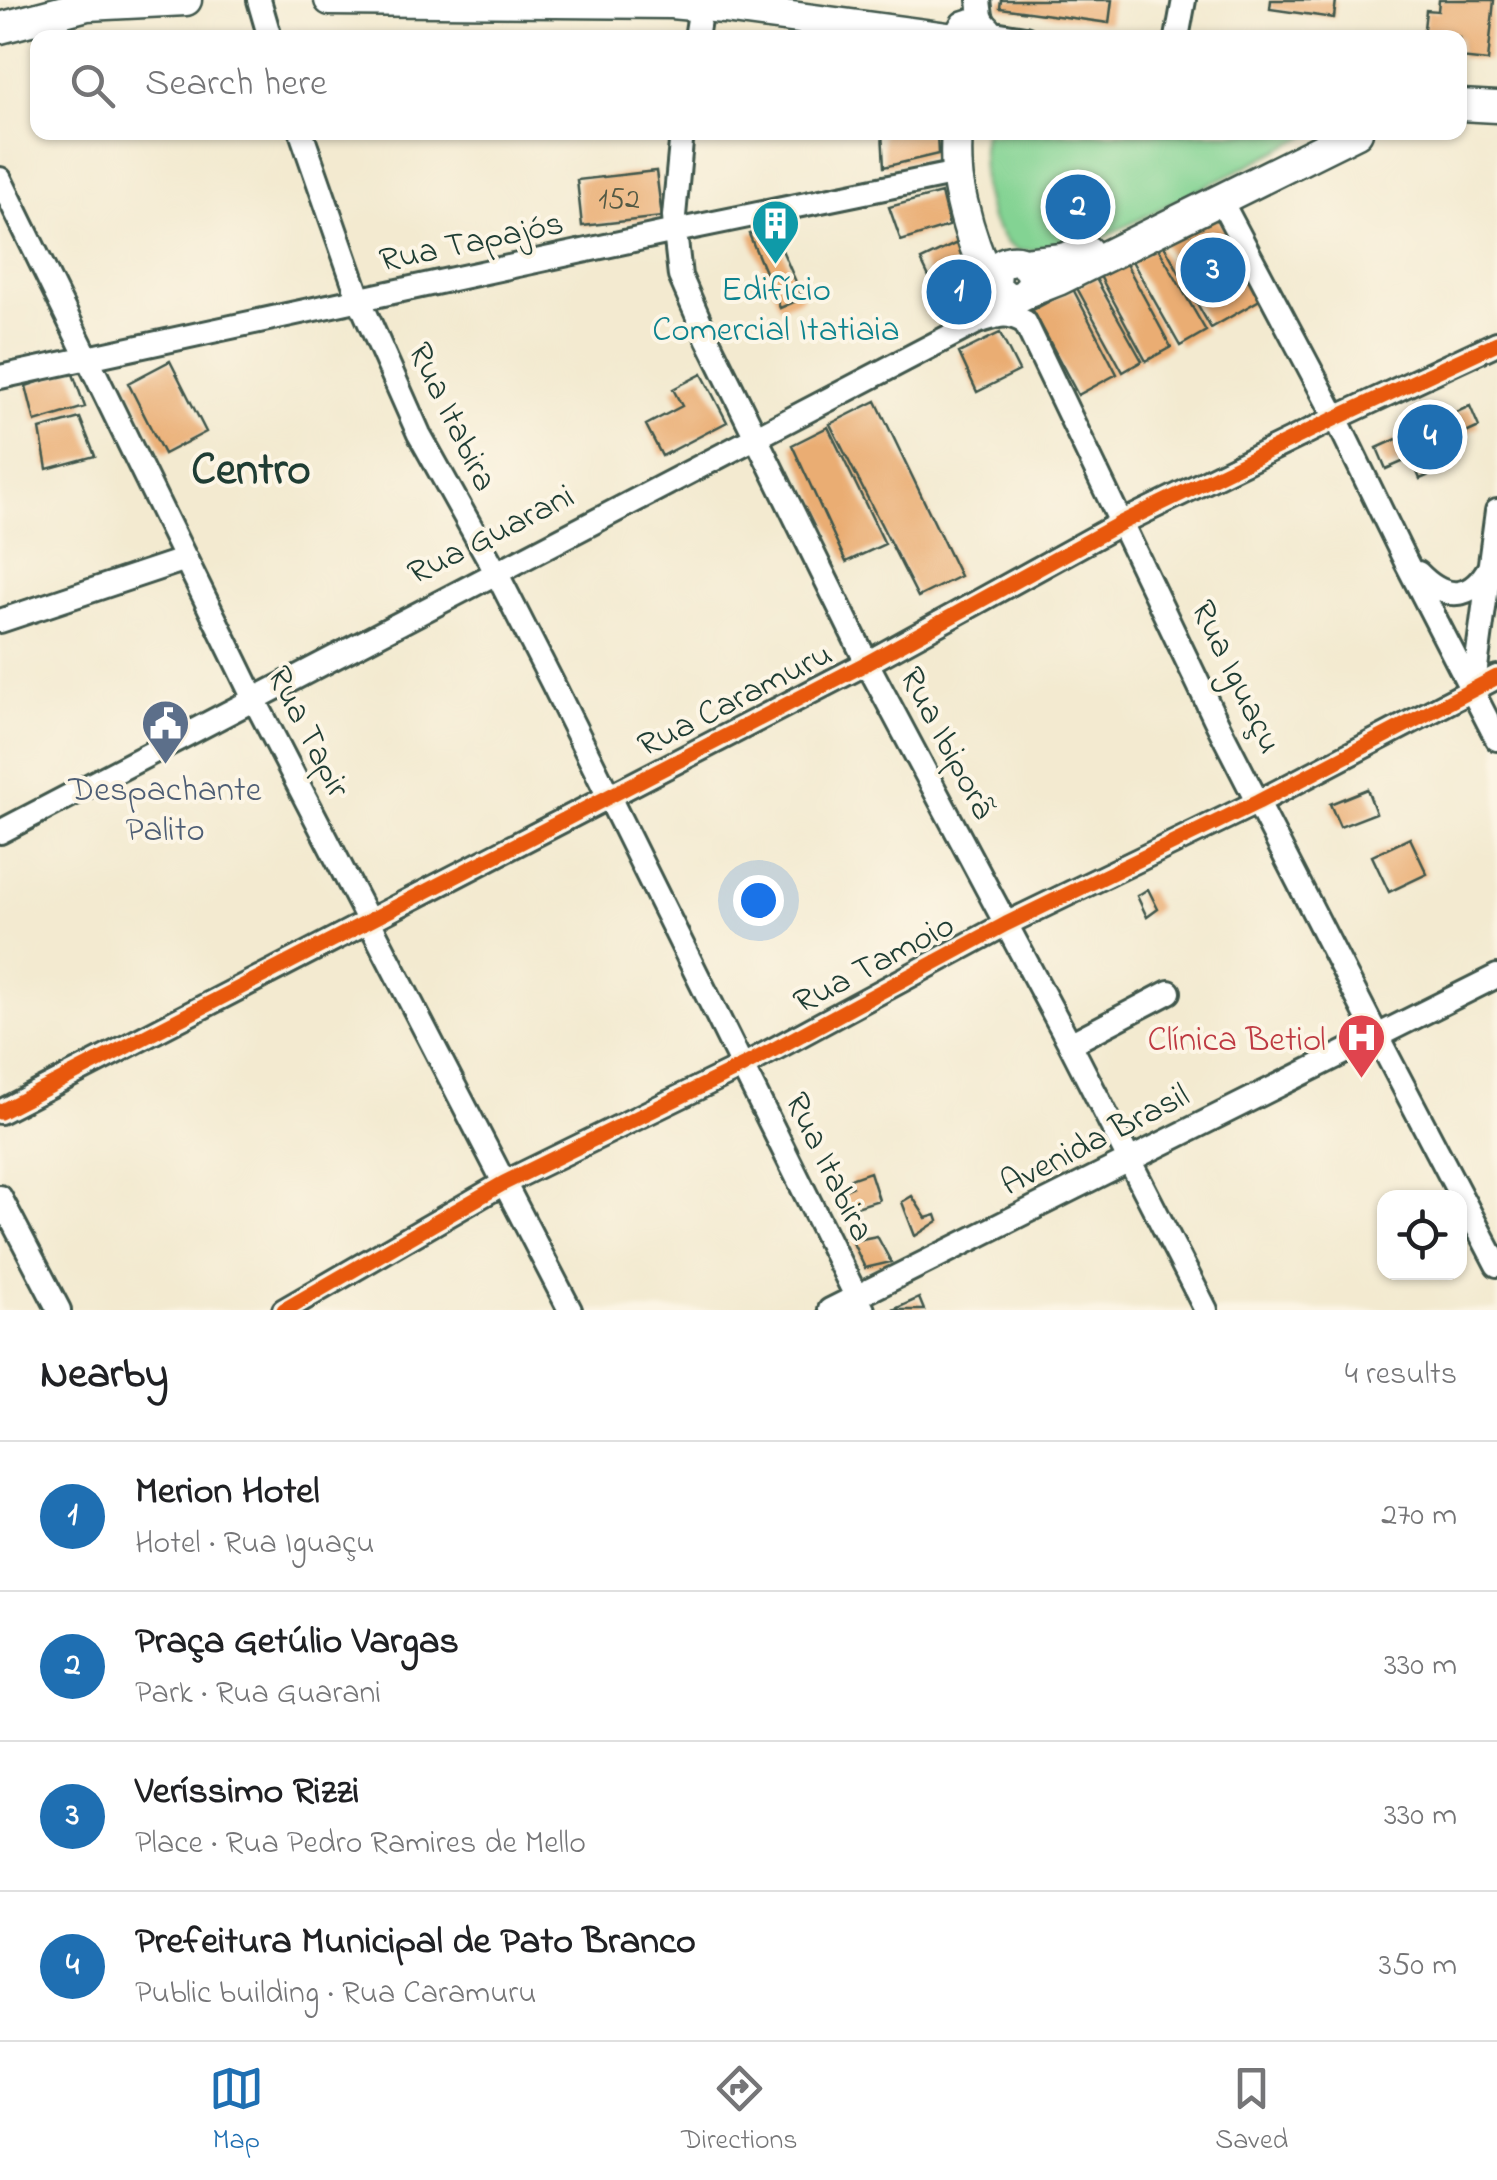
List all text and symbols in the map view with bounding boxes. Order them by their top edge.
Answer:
search box [30,30,1467,140]
text: Search here [145,57,327,113]
icon: search [65,58,120,113]
pin: 2 [1046,170,1110,244]
house number: 152 [598,179,640,223]
building icon: Edifício Comercial Itatiaia [750,198,802,266]
street label: Rua Tapajós [375,199,568,288]
pin: 3 [1180,232,1246,308]
pin: 1 [926,254,992,330]
place label: Edifício Comercial Itatiaia [652,266,900,357]
street label: Rua Itabira [393,334,509,501]
pin: 4 [1398,400,1462,474]
district label: Centro [191,439,311,505]
street label: Rua Guarani [399,472,584,600]
street label: Rua Iguaçu [1176,592,1294,763]
street label: Rua Caramuru [629,630,842,772]
street label: Rua Tapir [252,658,362,808]
street label: Rua Ibiporã [884,659,1007,829]
public building icon: Despachante Palito [139,698,191,766]
place label: Despachante Palito [68,766,262,857]
your location [733,875,784,926]
street label: Rua Tamoio [785,901,964,1029]
hospital icon: Clínica Betiol [1335,1012,1387,1080]
place label: Clínica Betiol [1148,1016,1326,1067]
street label: Avenida Brasil [992,1072,1199,1211]
street label: Rua Itabira [770,1084,886,1251]
map controls [1377,1190,1467,1280]
button: locate [1377,1190,1467,1280]
text: Nearby [40,1345,168,1406]
text: 4 results [1345,1352,1457,1399]
text: Merion Hotel [135,1465,320,1521]
text: 1 [67,1493,78,1540]
text: 270 m [1381,1493,1457,1540]
text: Hotel · Rua Iguaçu [135,1521,375,1568]
text: Praça Getúlio Vargas [135,1615,459,1671]
text: 2 [65,1643,80,1690]
text: 330 m [1384,1643,1457,1690]
text: Park · Rua Guarani [135,1671,381,1718]
text: Veríssimo Rizzi [135,1765,359,1821]
text: 3 [66,1793,79,1840]
text: 330 m [1384,1793,1457,1840]
text: Place · Rua Pedro Ramires de Mello [135,1821,586,1868]
text: Prefeitura Municipal de Pato Branco [135,1915,696,1971]
text: 4 [66,1943,79,1990]
text: 350 m [1379,1943,1457,1990]
text: Public building · Rua Caramuru [135,1971,536,2018]
tab: Map [209,2061,264,2162]
tab: Directions [681,2061,798,2162]
tab: Saved [1215,2061,1288,2162]

